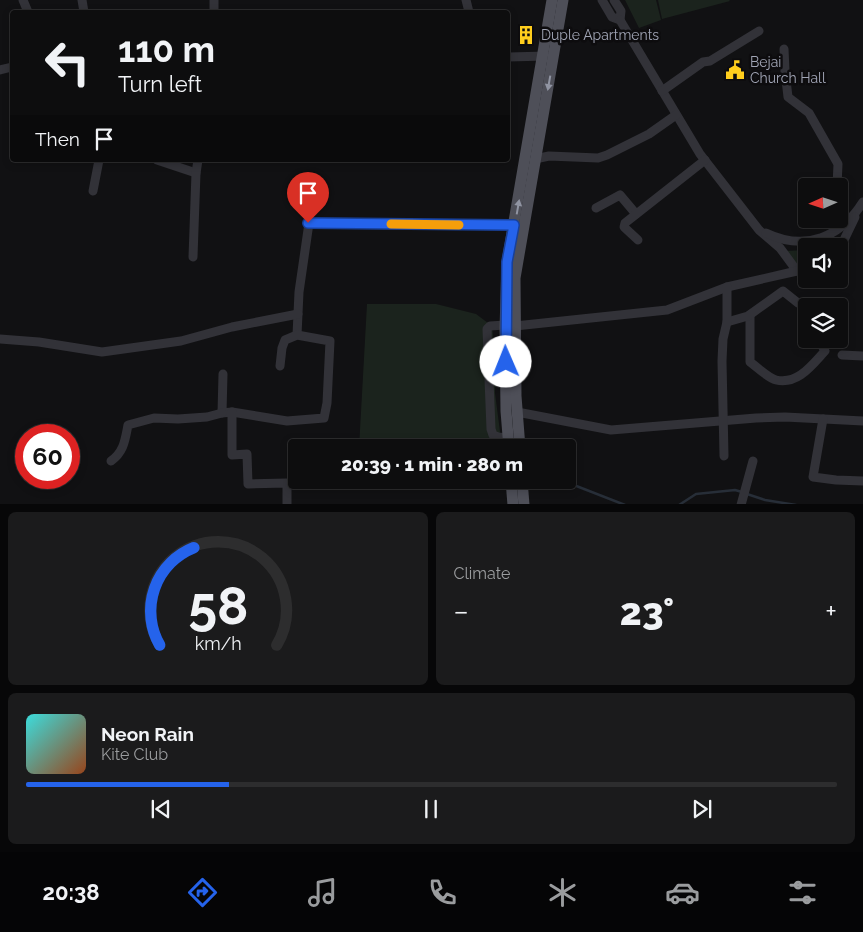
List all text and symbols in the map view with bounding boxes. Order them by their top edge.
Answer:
building icon: Duple Apartments [515,24,537,46]
place label: Duple Apartments [541,27,659,43]
text: 110 m [118,29,215,70]
icon: left [35,30,100,95]
place label: Bejai Church Hall [750,54,826,86]
public building icon: Bejai Church Hall [724,59,746,81]
text: Turn left [118,71,202,97]
one-way arrow [544,75,552,91]
icon: arrive [90,125,118,153]
text: Then [35,128,80,150]
pin [287,172,329,223]
north arrow [798,178,848,228]
map controls [798,178,848,348]
icon: arrive [294,179,322,207]
one-way arrow [514,199,522,215]
button: sound [798,238,848,288]
button: layers [798,298,848,348]
position arrow [479,335,531,387]
speed limit sign: 60 [15,424,80,489]
text: 20:39 · 1 min · 280 m [341,453,523,475]
text: Climate [454,564,510,583]
text: 58 [188,575,248,636]
text: 23° [620,589,674,634]
text: − [454,595,469,628]
text: + [825,595,837,628]
text: km/h [194,633,241,654]
text: Neon Rain [101,723,194,745]
text: Kite Club [101,745,168,764]
icon: previous [147,795,175,823]
icon: pause [417,795,445,823]
icon: next [688,795,716,823]
icon: directions [185,875,220,910]
icon: music [305,875,340,910]
icon: phone [425,875,460,910]
icon: climate [545,875,580,910]
icon: car [665,875,700,910]
icon: filters [785,875,820,910]
text: 20:38 [43,879,99,905]

